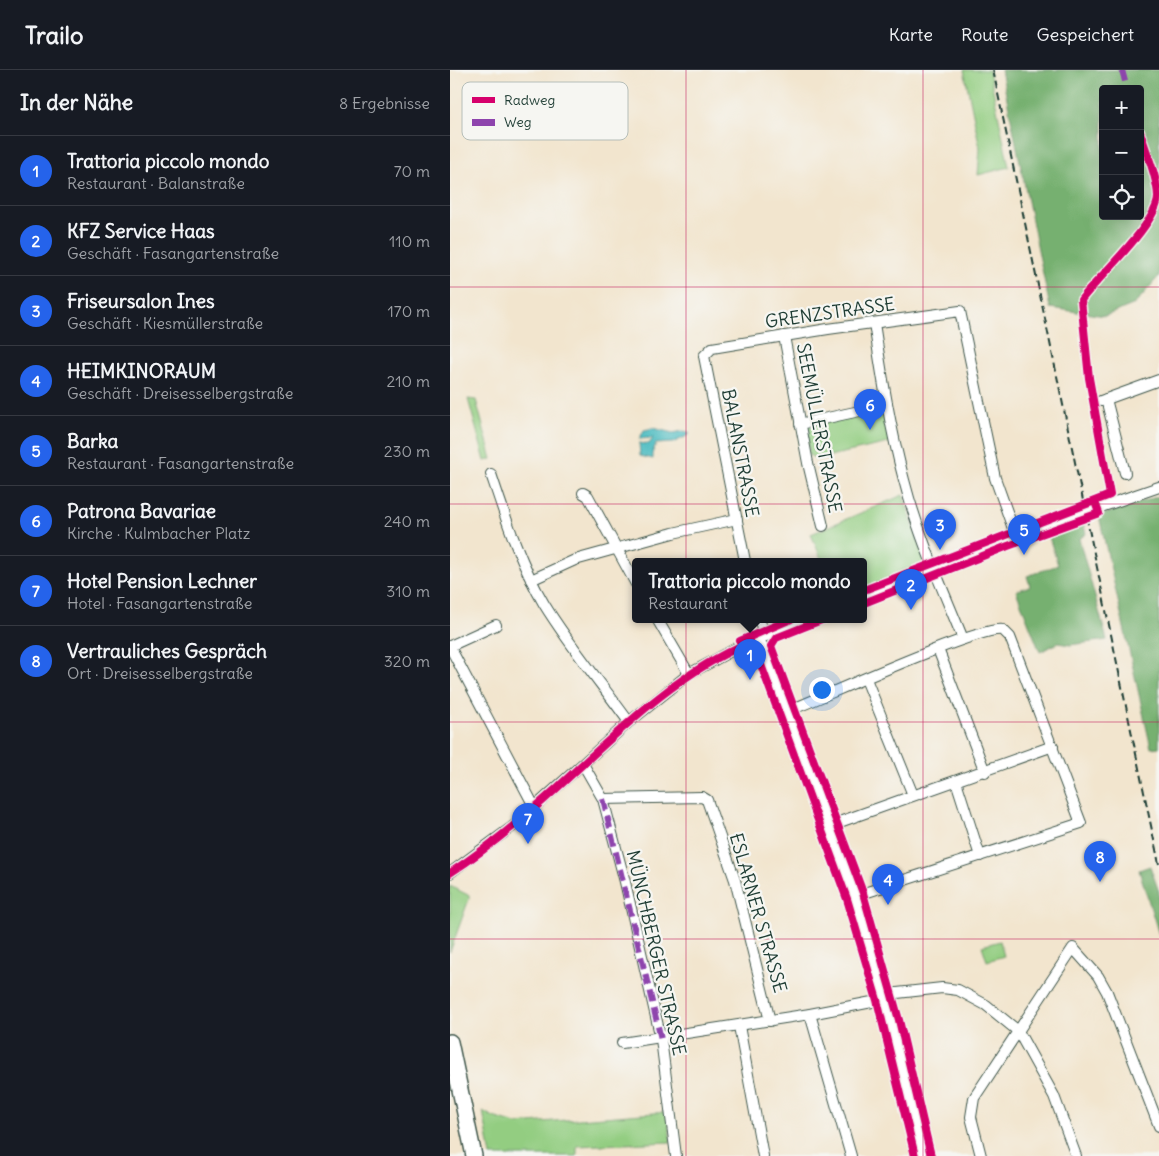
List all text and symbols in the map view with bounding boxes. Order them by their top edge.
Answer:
text: Trailo [25,20,83,50]
text: Karte [889,23,933,46]
text: Route [961,23,1008,46]
text: Gespeichert [1036,23,1134,46]
legend [462,82,628,140]
map controls [1099,85,1144,220]
button: + [1099,85,1144,130]
text: In der Nähe [20,89,133,116]
text: Radweg [504,91,555,109]
text: 8 Ergebnisse [339,93,430,113]
text: Weg [504,113,532,131]
button: − [1099,130,1144,175]
text: Trattoria piccolo mondo [67,149,269,173]
text: 1 [33,161,39,181]
text: 70 m [394,161,430,181]
text: Restaurant · Balanstraße [67,173,245,193]
button: locate [1099,175,1144,220]
text: KFZ Service Haas [67,219,215,243]
text: 2 [32,231,40,251]
text: 110 m [389,231,430,251]
text: Geschäft · Fasangartenstraße [67,243,279,263]
text: Friseursalon Ines [67,289,215,313]
street label: GRENZSTRASSE [764,292,896,333]
text: 3 [31,301,41,321]
text: 170 m [387,301,430,321]
text: Geschäft · Kiesmüllerstraße [67,313,263,333]
street label: SEEMÜLLERSTRASSE [792,341,847,515]
text: HEIMKINORAUM [67,359,216,383]
text: 4 [31,371,41,391]
text: 210 m [387,371,430,391]
text: Geschäft · Dreisesselbergstraße [67,383,293,403]
street label: BALANSTRASSE [717,387,764,519]
pin: 6 [854,389,886,430]
text: Barka [67,429,118,453]
text: 5 [31,441,41,461]
text: 230 m [384,441,430,461]
text: Restaurant · Fasangartenstraße [67,453,294,473]
text: Patrona Bavariae [67,499,216,523]
pin: 3 [924,509,956,550]
text: 6 [31,511,41,531]
text: 240 m [384,511,430,531]
pin: 5 [1008,514,1040,555]
text: Kirche · Kulmbacher Platz [67,523,250,543]
popup [632,558,867,623]
text: Hotel Pension Lechner [67,569,257,593]
text: Trattoria piccolo mondo [648,569,851,593]
pin: 2 [895,569,927,610]
text: 7 [32,581,40,601]
text: 310 m [386,581,430,601]
text: Hotel · Fasangartenstraße [67,593,252,613]
text: Restaurant [648,593,728,613]
text: Vertrauliches Gespräch [67,639,267,663]
pin: 1 [734,639,766,680]
text: 8 [31,651,41,671]
text: 320 m [384,651,430,671]
text: Ort · Dreisesselbergstraße [67,663,253,683]
your location [809,677,835,703]
pin: 7 [512,803,544,844]
street label: ESLARNER STRASSE [725,830,792,995]
pin: 8 [1084,841,1116,882]
street label: MÜNCHBERGER STRASSE [622,848,691,1058]
pin: 4 [872,864,904,905]

